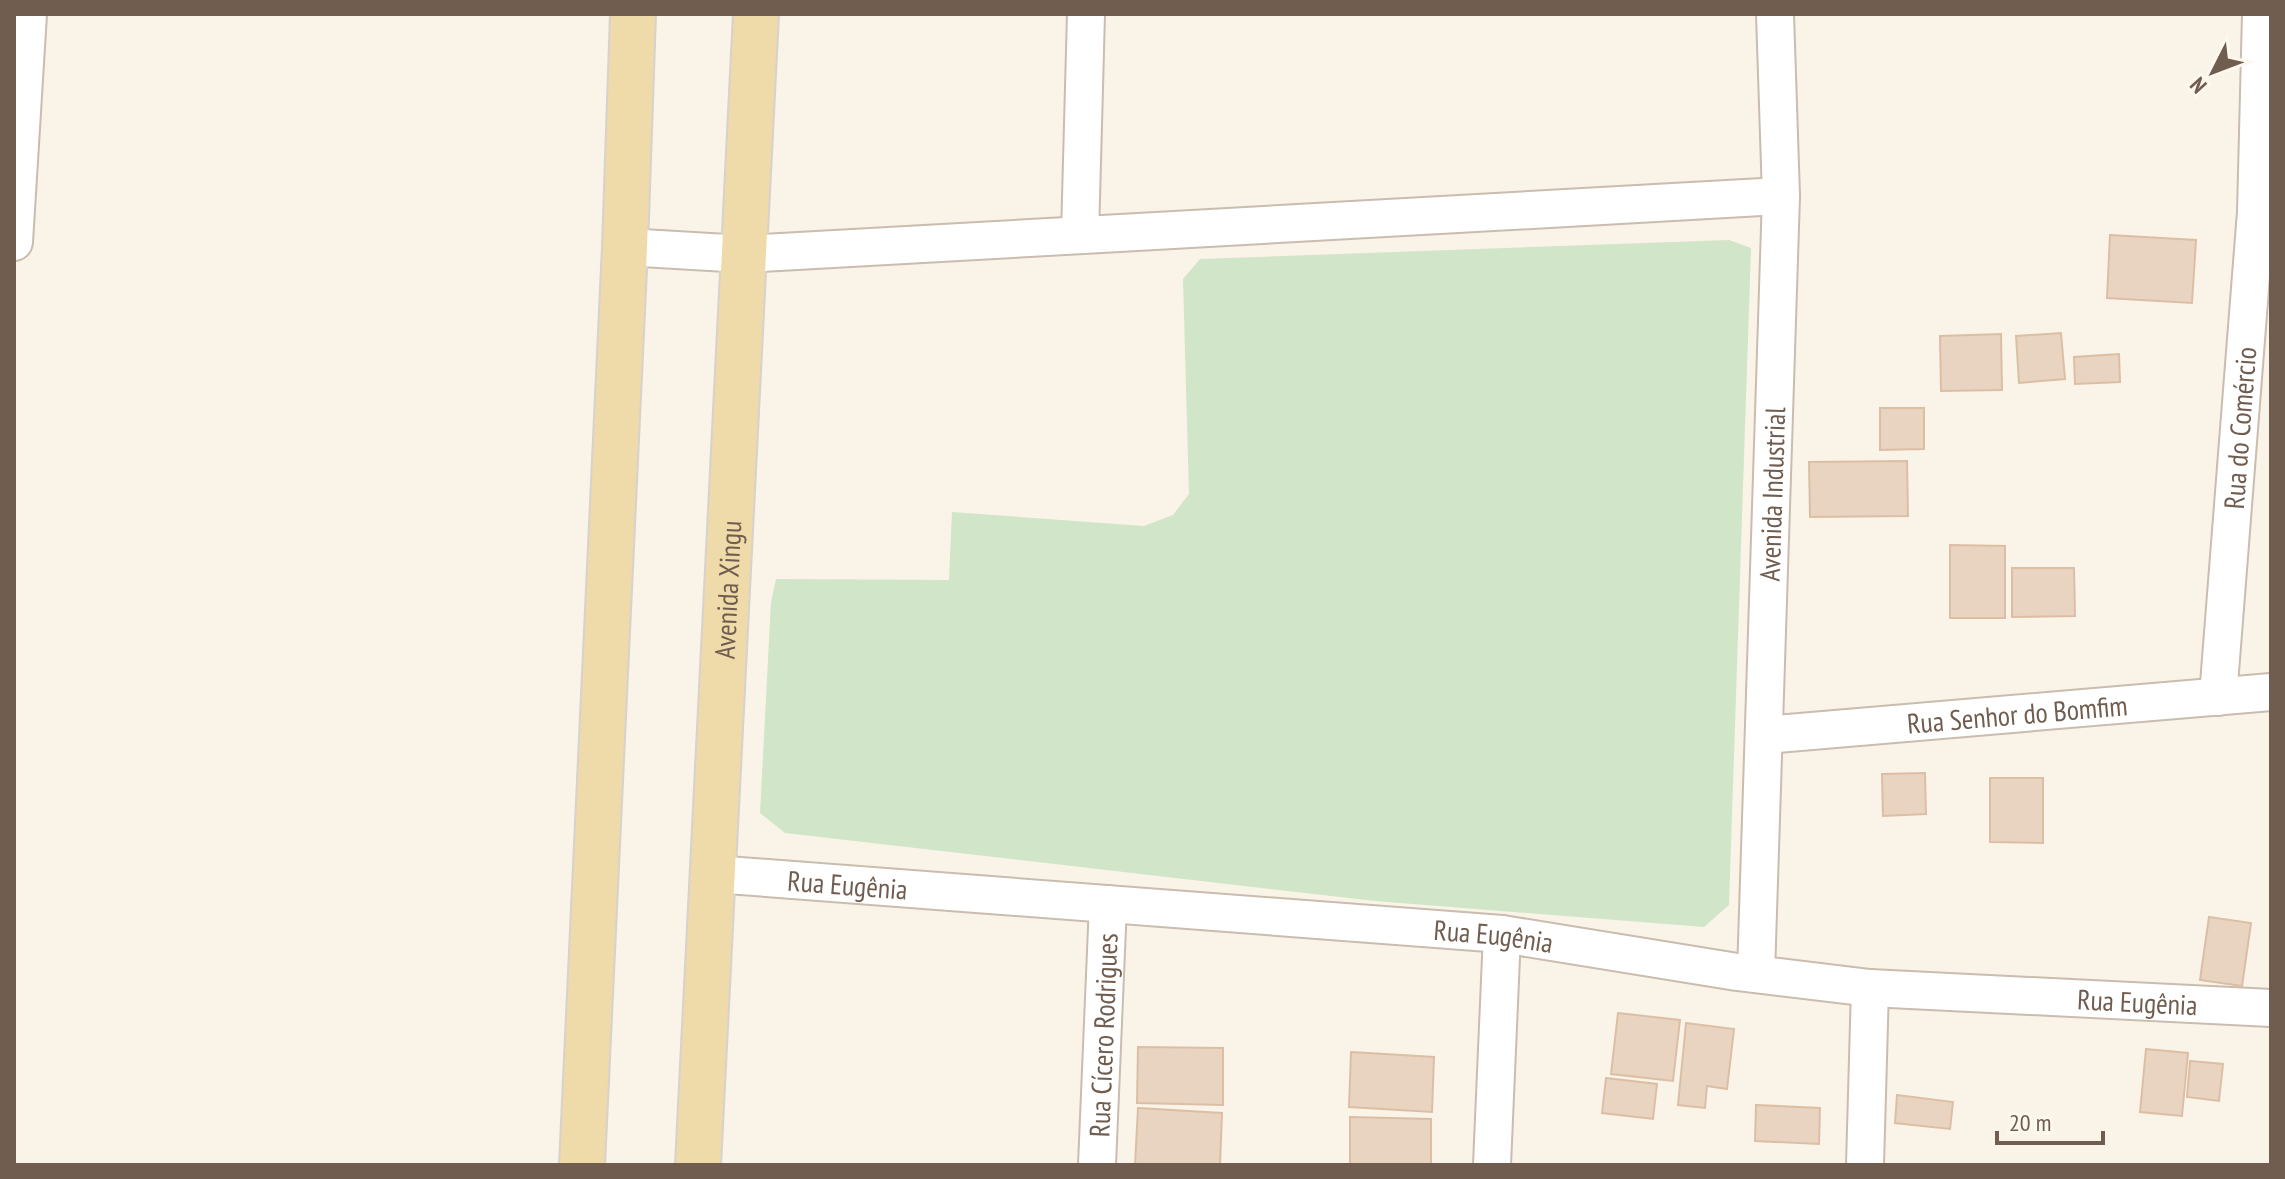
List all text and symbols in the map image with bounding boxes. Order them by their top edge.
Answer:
north arrow [2173,32,2253,112]
text: N [2184,72,2213,99]
street label: Rua do Comércio [2214,345,2264,510]
street label: Avenida Industrial [1750,406,1793,582]
street label: Avenida Xingu [705,520,749,660]
street label: Rua Senhor do Bomfim [1905,686,2129,741]
street label: Rua Eugênia [786,861,909,907]
street label: Rua Eugênia [1432,910,1556,961]
street label: Rua Cícero Rodrigues [1080,932,1125,1138]
street label: Rua Eugênia [2076,980,2198,1023]
scale bar [1997,1095,2103,1145]
text: 20 m [2009,1107,2051,1138]

